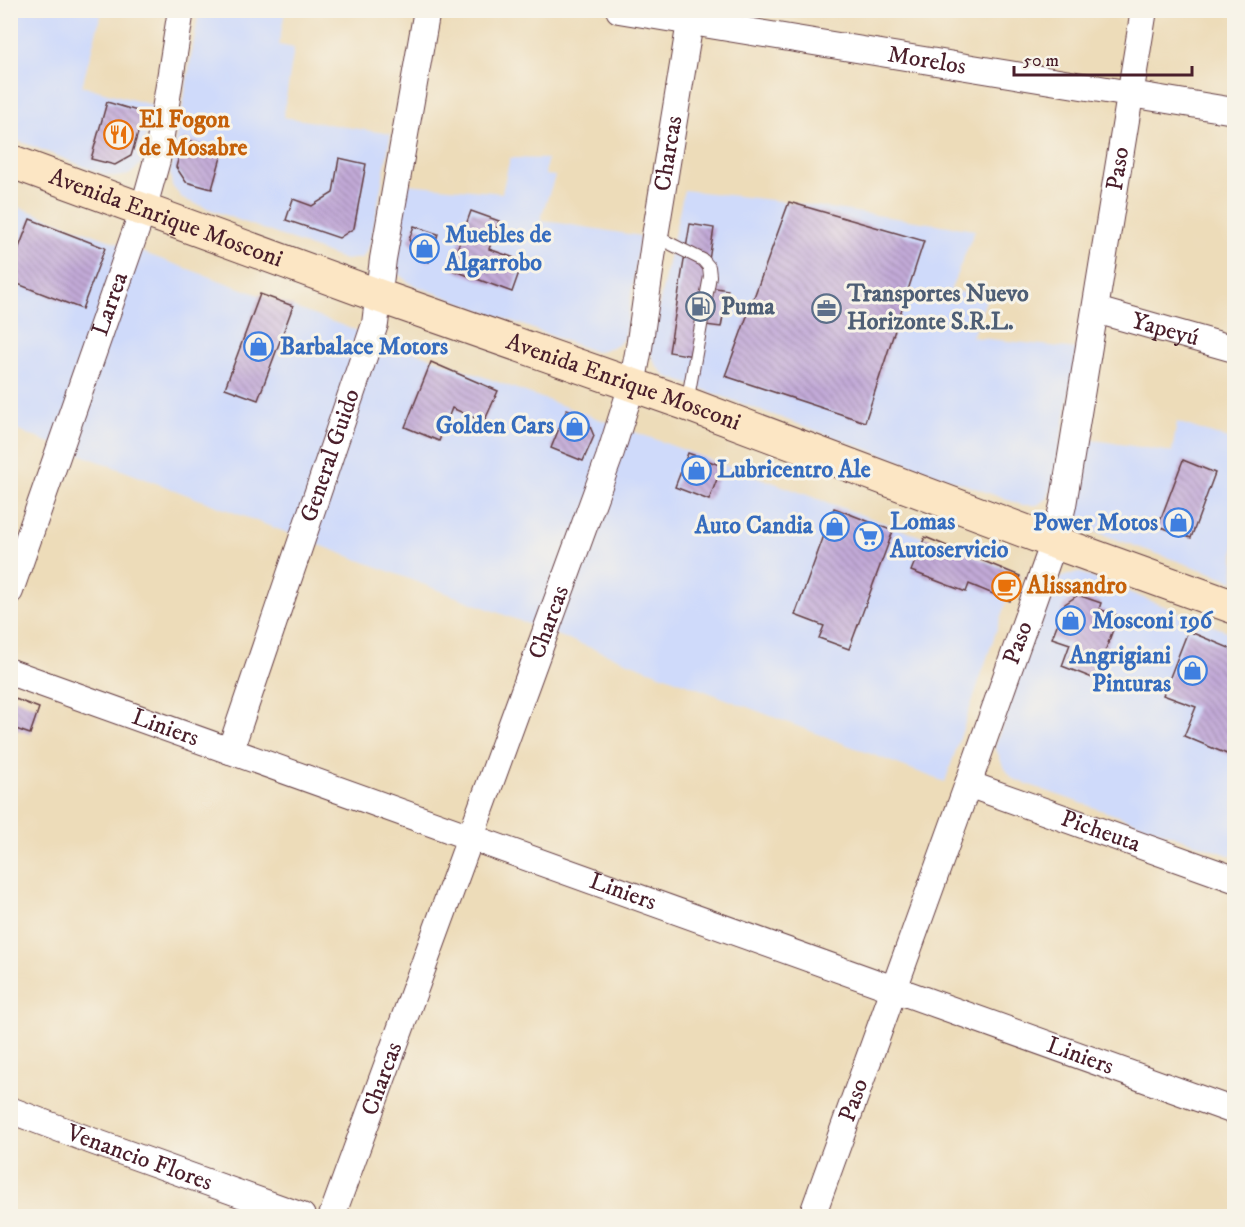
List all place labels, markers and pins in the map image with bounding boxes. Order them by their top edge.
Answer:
place label: El Fogon de Mosabre [139,105,248,163]
restaurant icon: El Fogon de Mosabre [102,118,134,150]
place label: Muebles de Algarrobo [444,220,551,278]
shop icon: Muebles de Algarrobo [408,233,440,265]
place label: Transportes Nuevo Horizonte S.R.L. [846,279,1029,337]
fuel station icon: Puma [684,291,716,323]
place label: Puma [721,292,776,322]
office icon: Transportes Nuevo Horizonte S.R.L. [810,292,842,324]
shop icon: Barbalace Motors [243,331,275,363]
place label: Barbalace Motors [280,332,448,362]
shop icon: Golden Cars [559,410,591,442]
place label: Golden Cars [436,411,554,441]
shop icon: Lubricentro Ale [680,454,712,486]
place label: Lubricentro Ale [717,455,871,485]
place label: Lomas Autoservicio [889,507,1009,565]
shop icon: Power Motos [1163,507,1195,539]
place label: Power Motos [1033,508,1158,538]
shop icon: Auto Candia [818,510,850,542]
place label: Auto Candia [694,511,814,541]
supermarket icon: Lomas Autoservicio [853,520,885,552]
cafe icon: Alissandro [990,570,1022,602]
place label: Alissandro [1026,571,1127,601]
shop icon: Mosconi 196 [1055,605,1087,637]
place label: Mosconi 196 [1092,606,1214,636]
place label: Angrigiani Pinturas [1069,641,1171,699]
shop icon: Angrigiani Pinturas [1176,654,1208,686]

